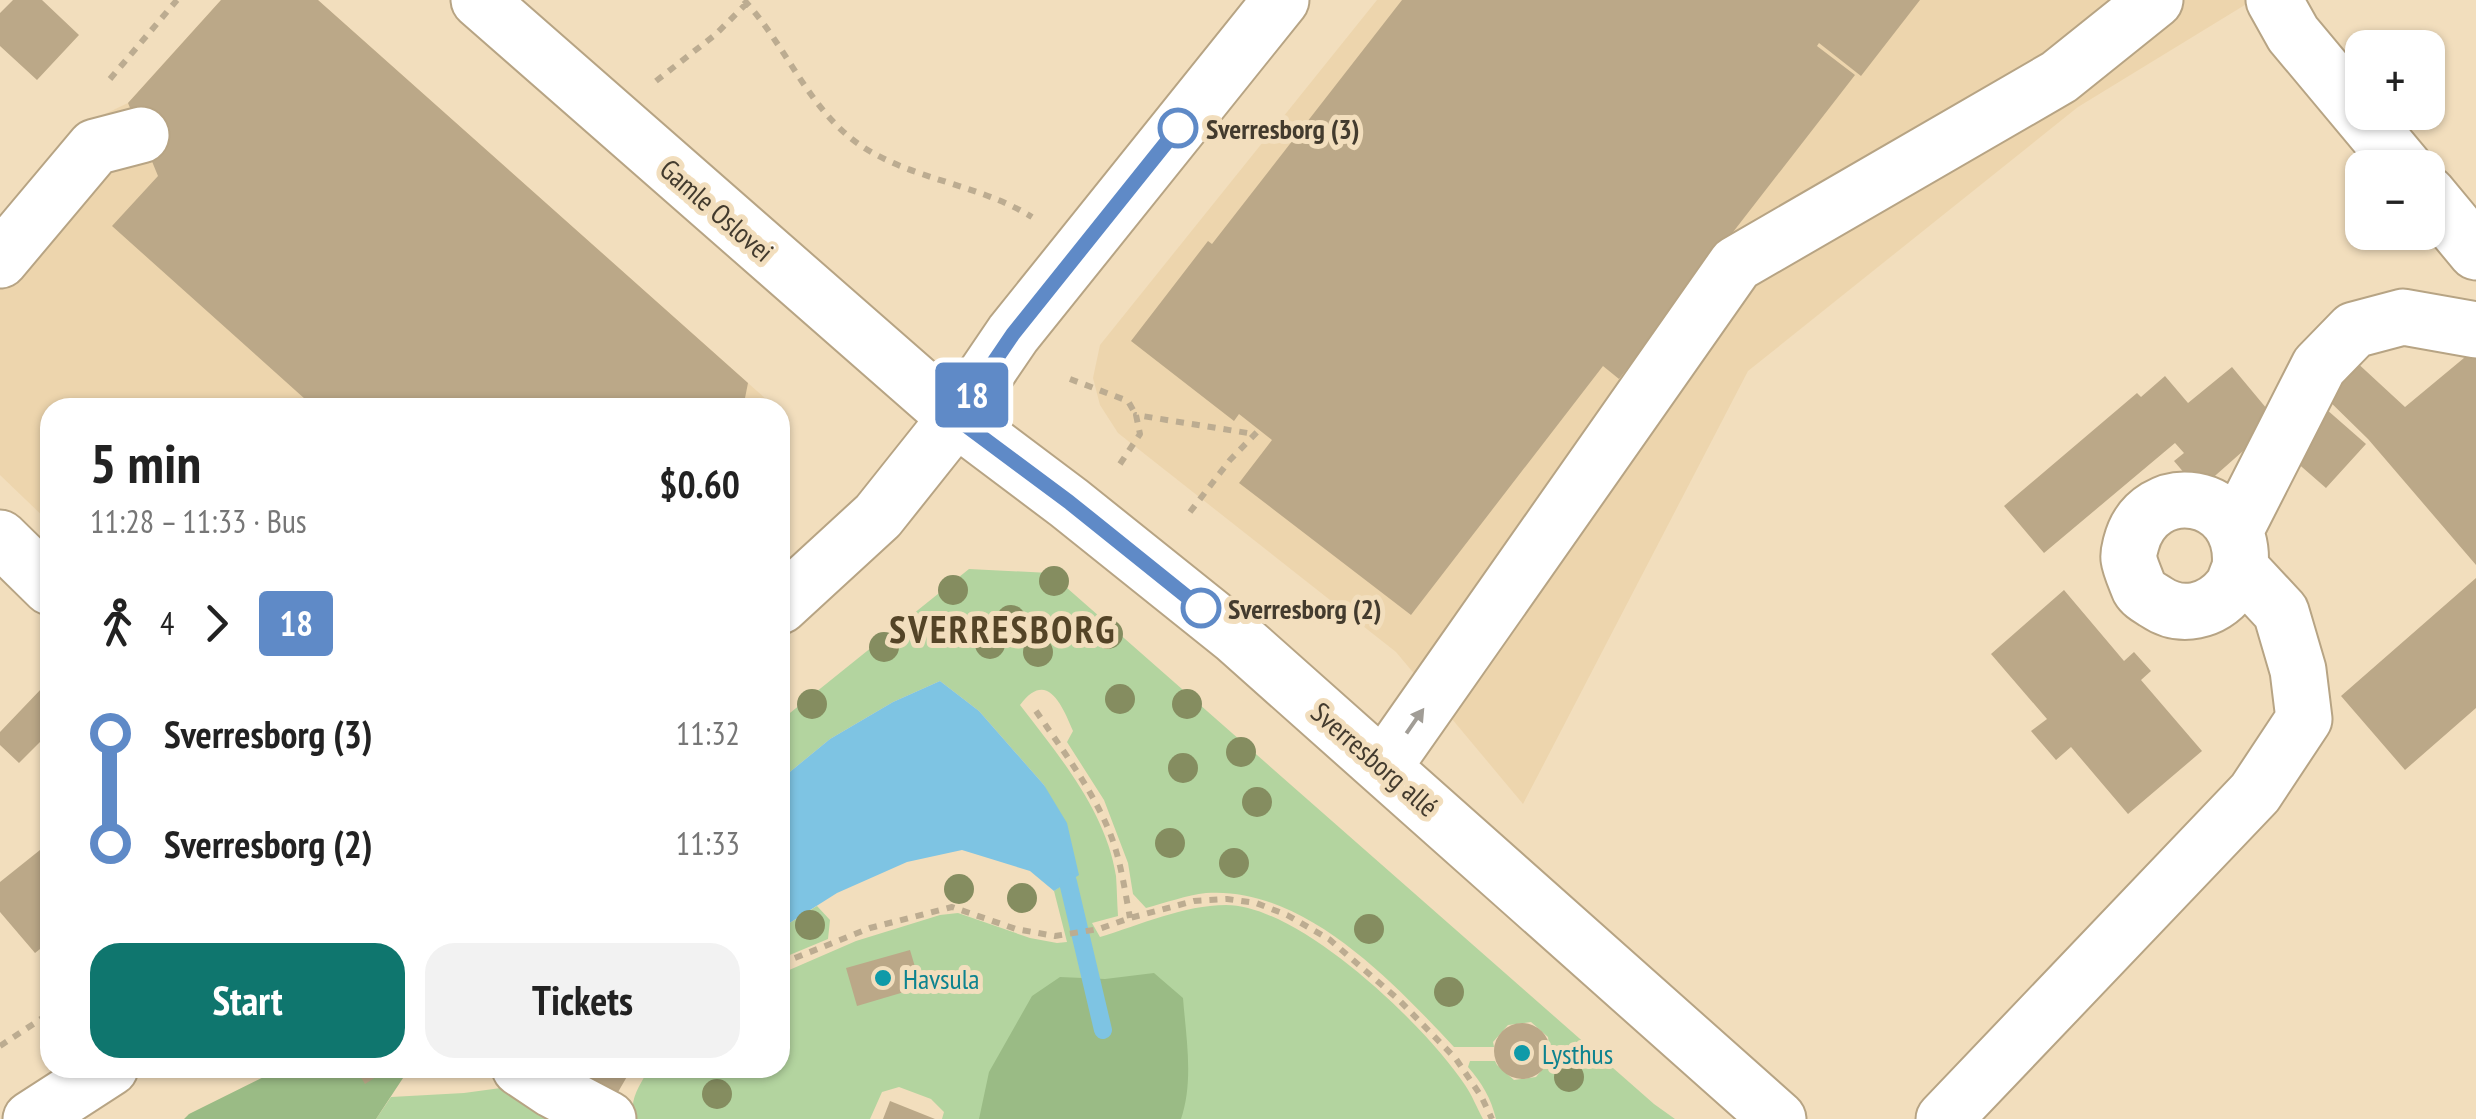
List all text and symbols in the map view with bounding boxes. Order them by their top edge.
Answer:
map controls [2345,30,2445,250]
button: + [2345,30,2445,130]
marker: Sverresborg (3) [1159,109,1197,147]
place label: Sverresborg (3) [1206,110,1360,147]
street label: Gamle Oslovei [652,150,782,270]
button: − [2345,150,2445,250]
line badge: 18 [927,362,1017,428]
text: 18 [955,372,989,418]
text: 5 min [90,427,201,498]
text: $0.60 [659,459,740,508]
text: 11:28 – 11:33 · Bus [90,500,307,542]
marker: Sverresborg (2) [1182,589,1220,627]
place label: Sverresborg (2) [1228,590,1382,627]
icon: walk [90,596,145,651]
icon: forward [189,596,244,651]
text: 18 [279,600,313,646]
text: 4 [160,602,174,644]
district label: SVERRESBORG [889,604,1117,653]
street label: Sverresborg allé [1304,694,1446,824]
one-way arrow [1405,708,1424,734]
text: Sverresborg (3) [164,709,373,758]
text: 11:32 [676,712,740,754]
text: Sverresborg (2) [164,819,373,868]
text: 11:33 [676,822,740,864]
button: Start [90,943,405,1058]
button: Tickets [425,943,740,1058]
place label: Havsula [903,960,979,997]
marker: Havsula [872,967,894,989]
place label: Lysthus [1542,1035,1613,1072]
marker: Lysthus [1511,1042,1533,1064]

